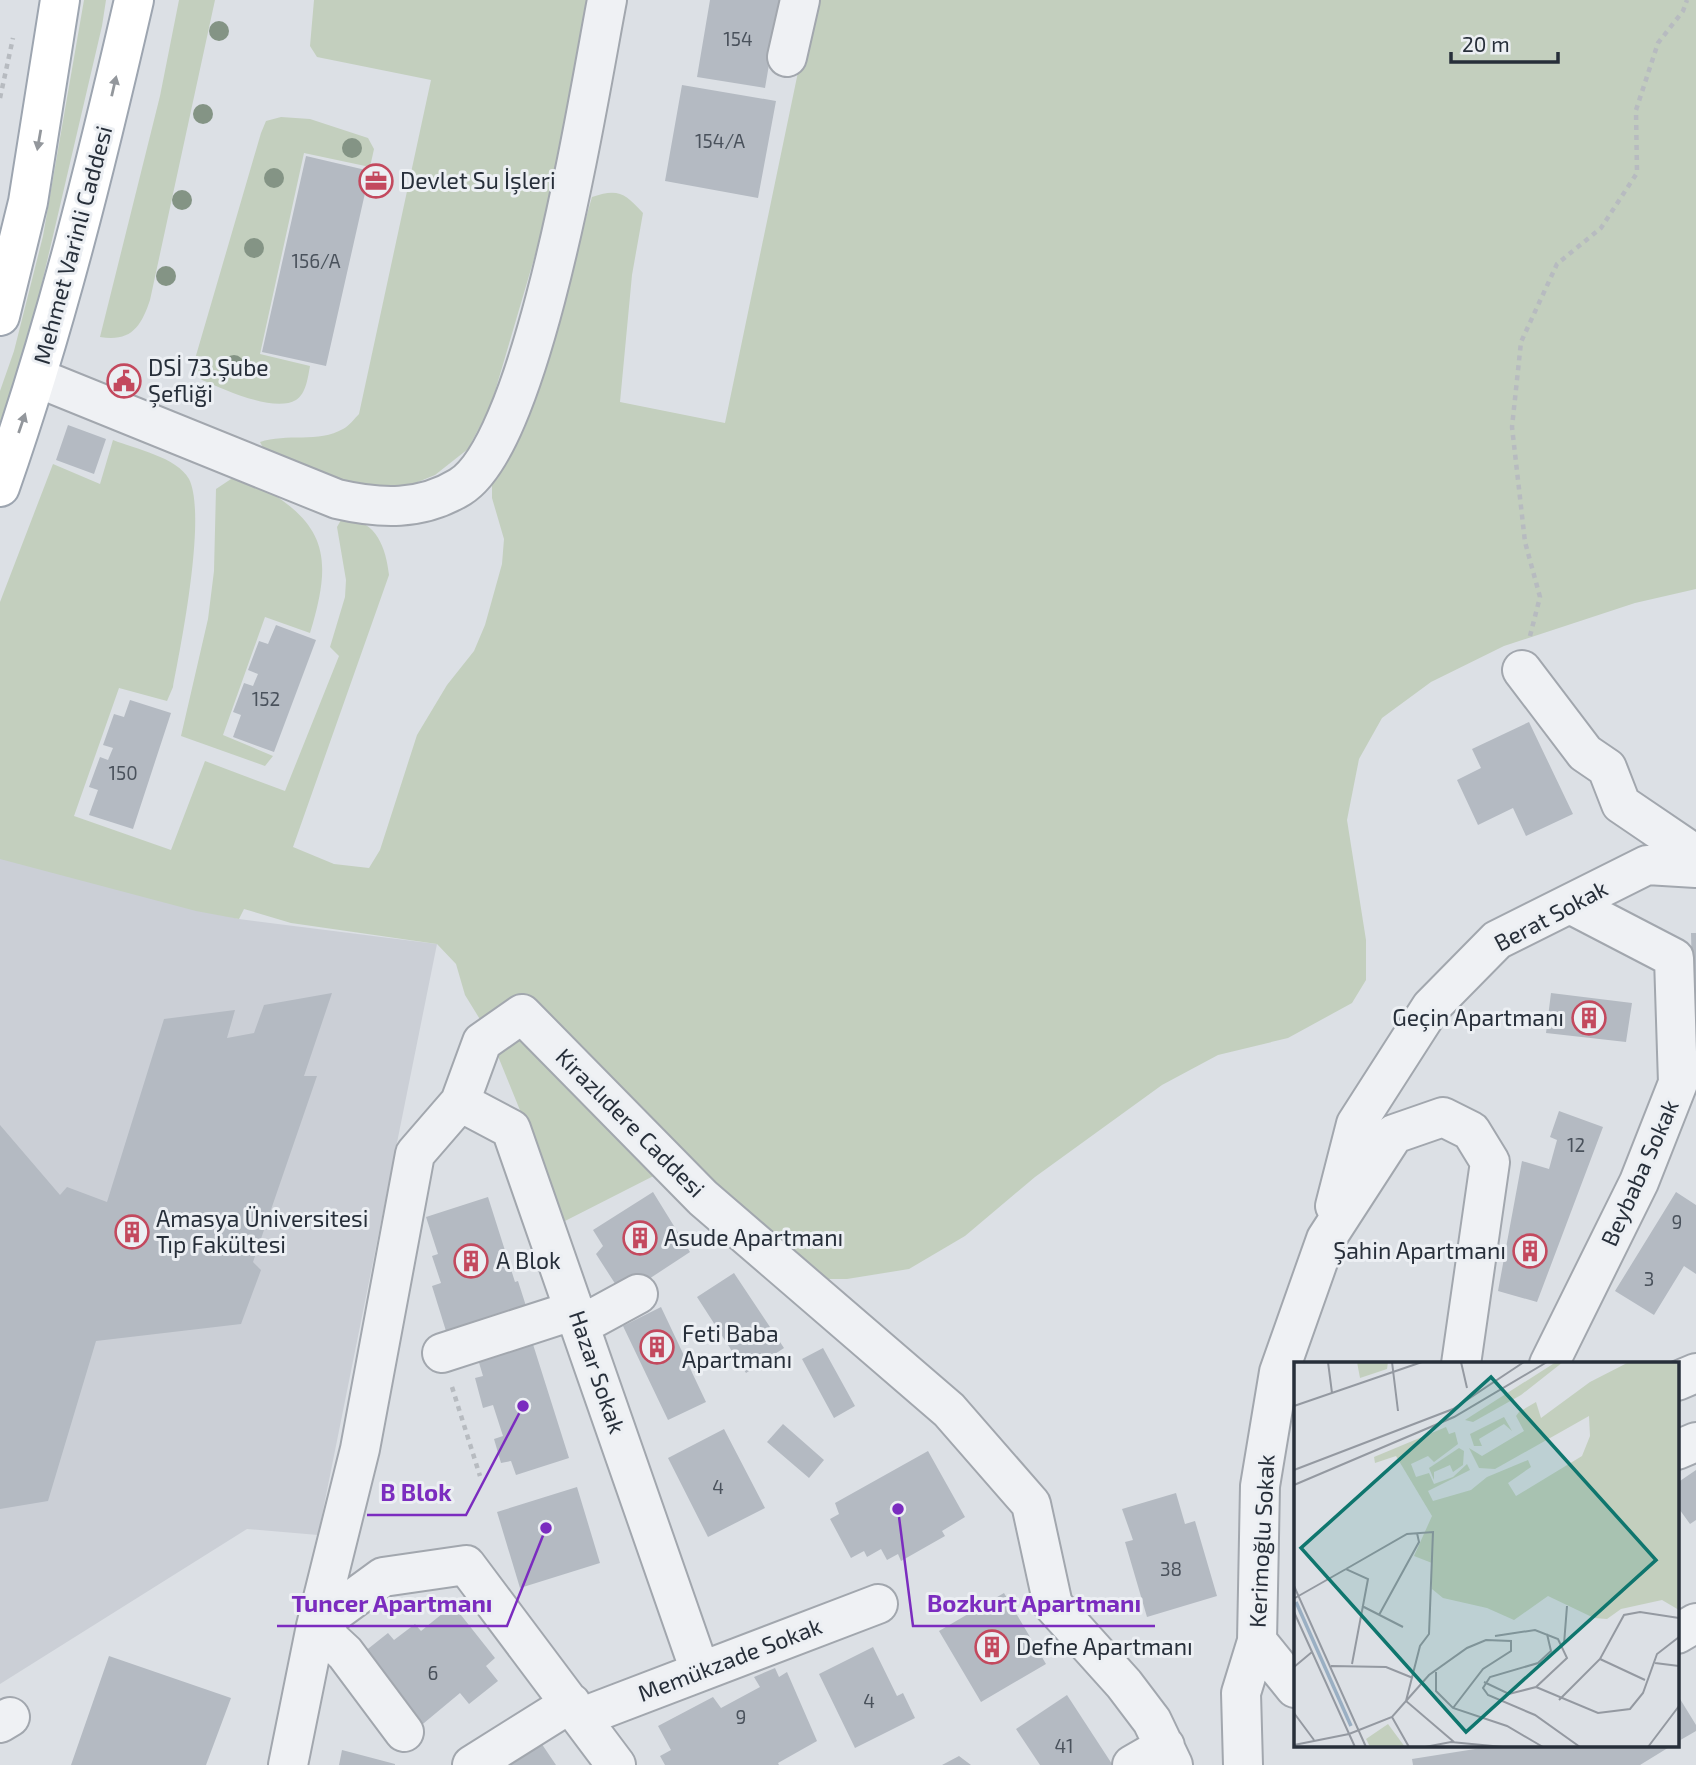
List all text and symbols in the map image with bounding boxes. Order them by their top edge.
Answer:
scale bar [1451,21,1558,65]
house number: 154 [723,27,753,50]
text: 20 m [1462,31,1510,56]
one-way arrow [109,74,120,96]
street label: Mehmet Varinli Caddesi [27,123,117,367]
one-way arrow [33,129,44,151]
house number: 154/A [695,129,745,152]
office icon: Devlet Su İşleri [357,162,395,200]
place label: Devlet Su İşleri [400,166,556,195]
house number: 156/A [291,249,341,272]
place label: DSİ 73.Şube Şefliği [148,353,269,408]
public building icon: DSİ 73.Şube Şefliği [105,362,143,400]
one-way arrow [17,412,28,433]
house number: 152 [252,687,280,710]
house number: 150 [108,761,138,784]
street label: Berat Sokak [1489,873,1612,957]
building icon: Geçin Apartmanı [1570,999,1608,1037]
place label: Geçin Apartmanı [1392,1003,1564,1032]
street label: Kirazlıdere Caddesi [550,1042,711,1203]
street label: Beybaba Sokak [1594,1095,1684,1250]
house number: 12 [1567,1133,1585,1156]
place label: Amasya Üniversitesi Tıp Fakültesi [156,1204,368,1258]
house number: 9 [1672,1210,1682,1233]
building icon: Amasya Üniversitesi Tıp Fakültesi [113,1213,151,1251]
building icon: Asude Apartmanı [621,1219,659,1257]
place label: Asude Apartmanı [664,1223,843,1251]
building icon: Şahin Apartmanı [1511,1232,1549,1270]
place label: Şahin Apartmanı [1333,1236,1506,1265]
building icon: A Blok [452,1242,490,1280]
place label: A Blok [496,1246,561,1274]
house number: 3 [1644,1267,1654,1290]
street label: Hazar Sokak [564,1306,632,1437]
place label: Feti Baba Apartmanı [682,1319,792,1373]
building icon: Feti Baba Apartmanı [638,1328,676,1366]
inset map [1294,1362,1678,1748]
street label: Kerimoğlu Sokak [1242,1453,1280,1628]
callout: B Blok [367,1470,466,1515]
house number: 4 [712,1475,724,1498]
text: B Blok [380,1477,452,1506]
house number: 38 [1160,1557,1182,1580]
callout: Tuncer Apartmanı [277,1581,507,1626]
callout: Bozkurt Apartmanı [913,1581,1155,1626]
text: Tuncer Apartmanı [292,1588,492,1617]
text: Bozkurt Apartmanı [927,1588,1141,1617]
street label: Memükzade Sokak [634,1611,826,1707]
building icon: Defne Apartmanı [973,1628,1011,1666]
place label: Defne Apartmanı [1016,1632,1193,1660]
house number: 6 [428,1661,438,1684]
house number: 4 [863,1689,875,1712]
house number: 9 [736,1705,746,1728]
house number: 41 [1054,1734,1074,1757]

